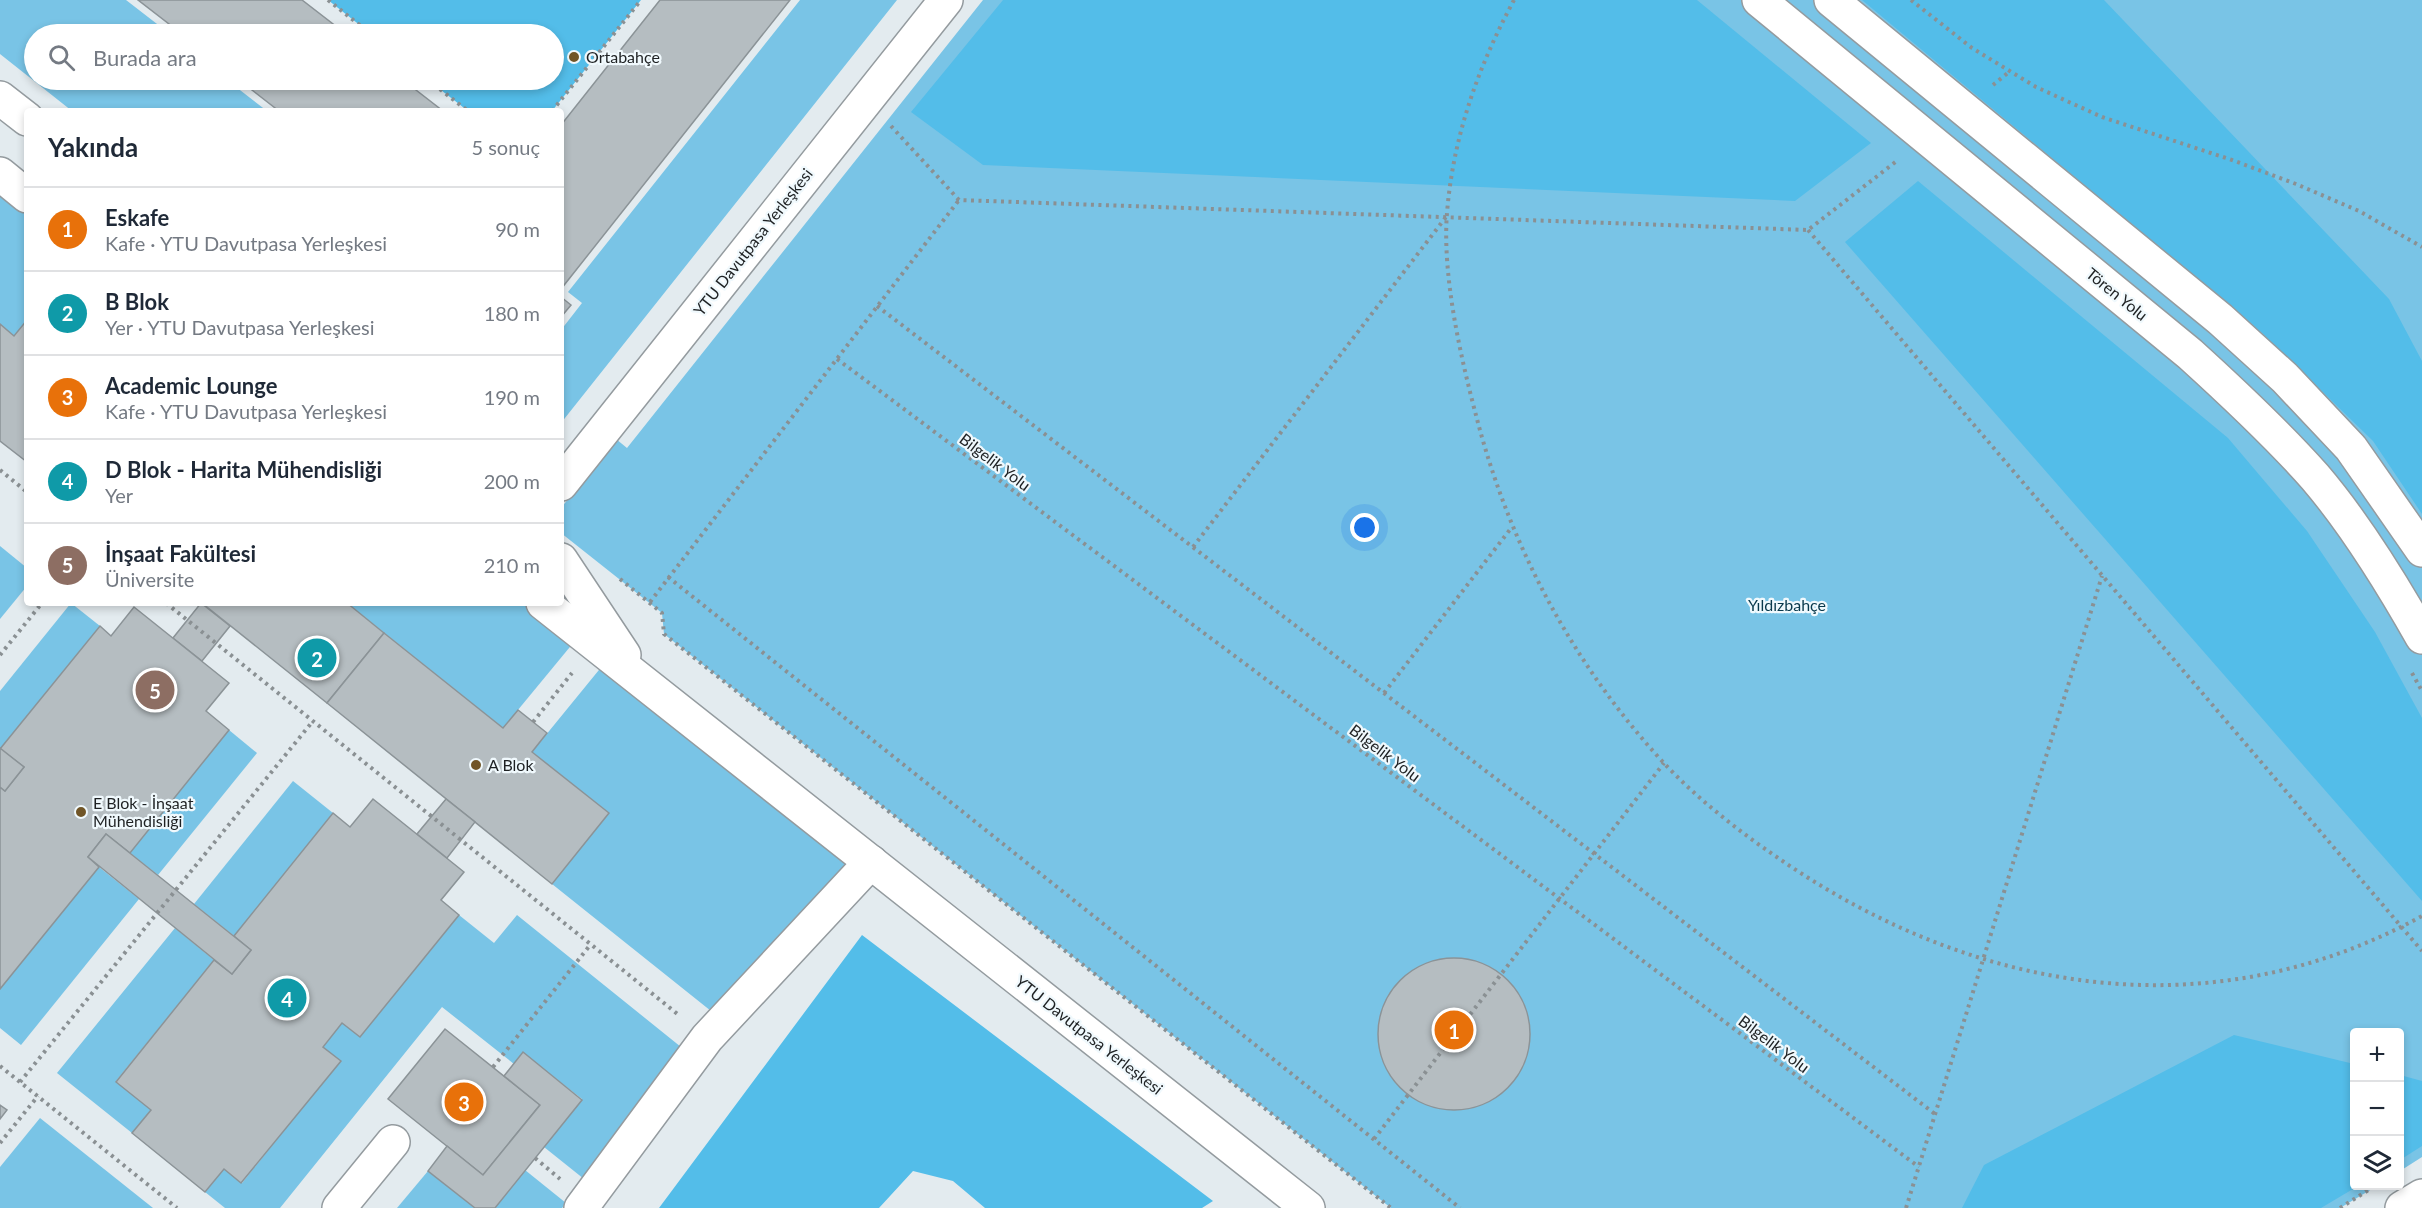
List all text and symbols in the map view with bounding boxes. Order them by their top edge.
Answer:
search box [24,24,564,90]
icon: search [45,41,78,74]
text: Burada ara [93,44,197,71]
place label: Ortabahçe [586,47,660,66]
marker: Ortabahçe [567,50,581,64]
text: Yakında [48,131,138,163]
text: 5 sonuç [471,135,540,159]
street label: YTU Davutpasa Yerleşkesi [689,164,816,319]
text: Eskafe [105,204,169,231]
text: 1 [62,217,73,241]
text: 90 m [495,217,540,241]
text: Kafe · YTU Davutpasa Yerleşkesi [105,231,387,255]
street label: Tören Yolu [2083,263,2152,324]
text: B Blok [105,288,169,315]
text: 2 [62,301,73,325]
text: 180 m [484,301,540,325]
text: Yer · YTU Davutpasa Yerleşkesi [105,315,375,339]
text: Academic Lounge [105,372,277,399]
text: 3 [62,385,73,409]
text: 190 m [484,385,540,409]
text: Kafe · YTU Davutpasa Yerleşkesi [105,399,387,423]
street label: Bilgelik Yolu [956,429,1034,494]
text: D Blok - Harita Mühendisliği [105,456,382,483]
text: 4 [62,469,73,493]
text: 200 m [484,469,540,493]
text: Yer [105,483,133,507]
your location [1350,513,1379,542]
text: İnşaat Fakültesi [105,540,256,567]
text: 5 [62,553,73,577]
text: 210 m [484,553,540,577]
text: Üniversite [105,567,194,591]
park label: Yıldızbahçe [1748,595,1826,614]
pin: 2 [298,636,336,680]
pin: 5 [136,668,174,712]
street label: Bilgelik Yolu [1346,720,1424,785]
place label: A Blok [488,755,534,774]
marker: A Blok [469,758,483,772]
place label: E Blok - İnşaat Mühendisliği [93,793,194,830]
marker: E Blok - İnşaat Mühendisliği [74,805,88,819]
street label: YTU Davutpasa Yerleşkesi [1012,971,1167,1098]
pin: 4 [268,976,306,1020]
pin: 1 [1434,1008,1474,1052]
street label: Bilgelik Yolu [1735,1011,1813,1076]
map controls [2350,1028,2404,1190]
button: + [2350,1028,2404,1082]
pin: 3 [444,1080,484,1124]
button: − [2350,1082,2404,1136]
button: layers [2350,1136,2404,1190]

